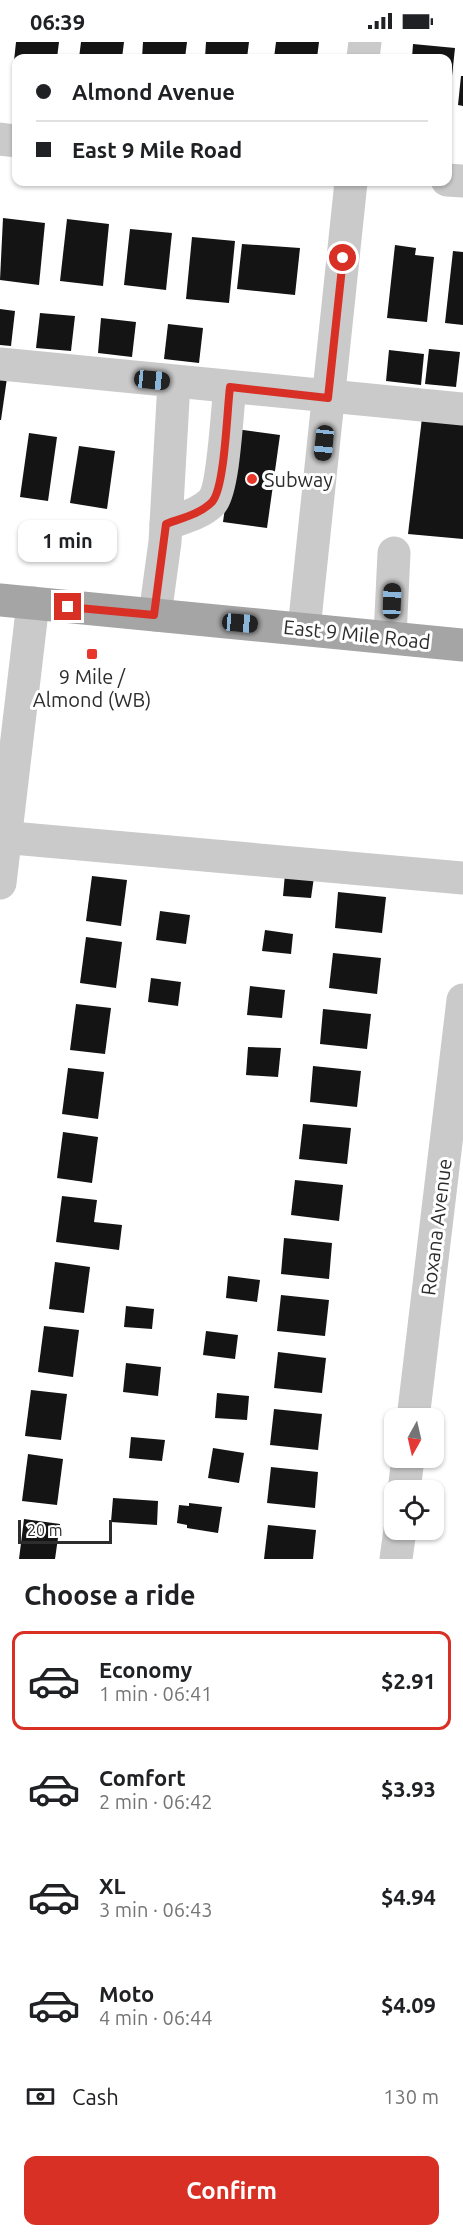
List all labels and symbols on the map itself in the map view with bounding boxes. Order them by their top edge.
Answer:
route start [329,244,356,271]
car [133,369,171,391]
car [313,424,335,462]
place label: Subway [264,468,333,491]
marker: Subway [245,472,259,486]
callout: 1 min [19,520,118,562]
car [382,583,402,619]
route end [54,593,81,620]
car [221,612,259,634]
street label: East 9 Mile Road [282,615,432,653]
marker: 9 Mile / Almond (WB) [85,647,99,661]
place label: 9 Mile / Almond (WB) [33,665,151,711]
street label: Roxana Avenue [416,1157,456,1297]
north arrow [384,1408,444,1468]
scale bar [18,1517,112,1544]

